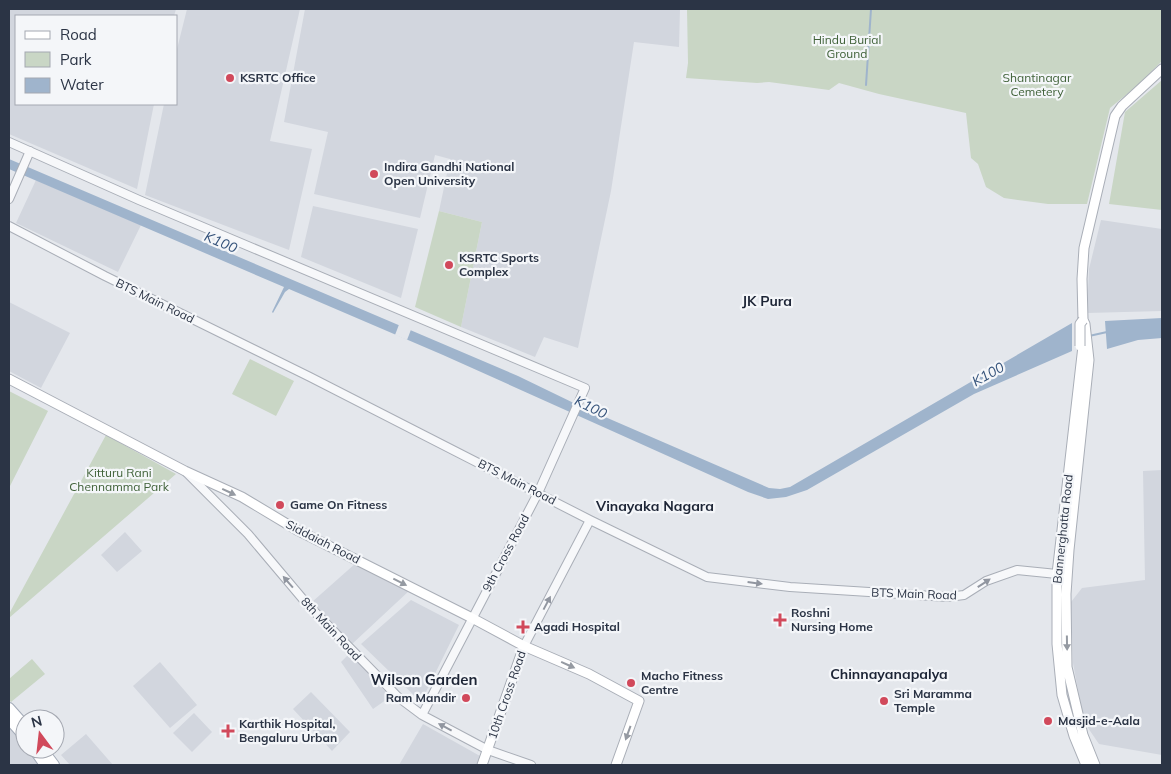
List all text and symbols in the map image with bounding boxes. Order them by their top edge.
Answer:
legend [15,15,178,105]
text: Road [60,25,97,44]
park label: Hindu Burial Ground [813,32,881,61]
text: Park [60,50,92,69]
place label: KSRTC Office [240,70,316,85]
park label: Shantinagar Cemetery [1003,70,1072,99]
marker: KSRTC Office [224,72,236,84]
text: Water [60,75,104,94]
place label: Indira Gandhi National Open University [384,159,514,188]
marker: Indira Gandhi National Open University [368,168,380,180]
water label: K100 [202,227,241,257]
place label: KSRTC Sports Complex [459,250,539,279]
marker: KSRTC Sports Complex [443,259,455,271]
street label: BTS Main Road [113,275,197,326]
district label: JK Pura [742,292,792,310]
water label: K100 [969,358,1008,390]
water label: K100 [572,391,611,423]
street label: BTS Main Road [476,455,559,508]
park label: Kitturu Rani Chennamma Park [69,465,170,494]
street label: Bannerghatta Road [1049,474,1076,584]
one-way arrow [222,488,236,496]
place label: Game On Fitness [290,497,387,512]
district label: Vinayaka Nagara [595,497,714,515]
marker: Game On Fitness [274,499,286,511]
street label: 9th Cross Road [479,512,532,594]
street label: Siddaiah Road [283,516,363,567]
one-way arrow [282,577,294,589]
one-way arrow [393,578,407,586]
one-way arrow [977,578,990,588]
one-way arrow [748,579,764,587]
street label: BTS Main Road [871,585,957,602]
street label: 8th Main Road [298,594,365,664]
one-way arrow [542,596,551,609]
place label: Roshni Nursing Home [791,605,873,634]
marker: Roshni Nursing Home [773,613,787,627]
place label: Agadi Hospital [534,619,620,634]
marker: Agadi Hospital [516,620,530,634]
one-way arrow [1063,635,1071,651]
street label: 10th Cross Road [484,649,529,741]
one-way arrow [561,662,575,670]
district label: Chinnayanapalya [830,665,948,683]
place label: Macho Fitness Centre [641,668,723,697]
district label: Wilson Garden [371,670,477,689]
marker: Macho Fitness Centre [625,677,637,689]
place label: Sri Maramma Temple [894,686,972,715]
place label: Ram Mandir [386,690,456,705]
marker: Ram Mandir [460,692,472,704]
marker: Sri Maramma Temple [878,695,890,707]
north arrow [15,709,65,759]
text: N [29,711,44,732]
place label: Masjid-e-Aala [1058,713,1140,728]
marker: Masjid-e-Aala [1042,715,1054,727]
place label: Karthik Hospital, Bengaluru Urban [239,716,337,745]
one-way arrow [438,723,452,731]
marker: Karthik Hospital, Bengaluru Urban [221,724,235,738]
one-way arrow [624,726,632,741]

